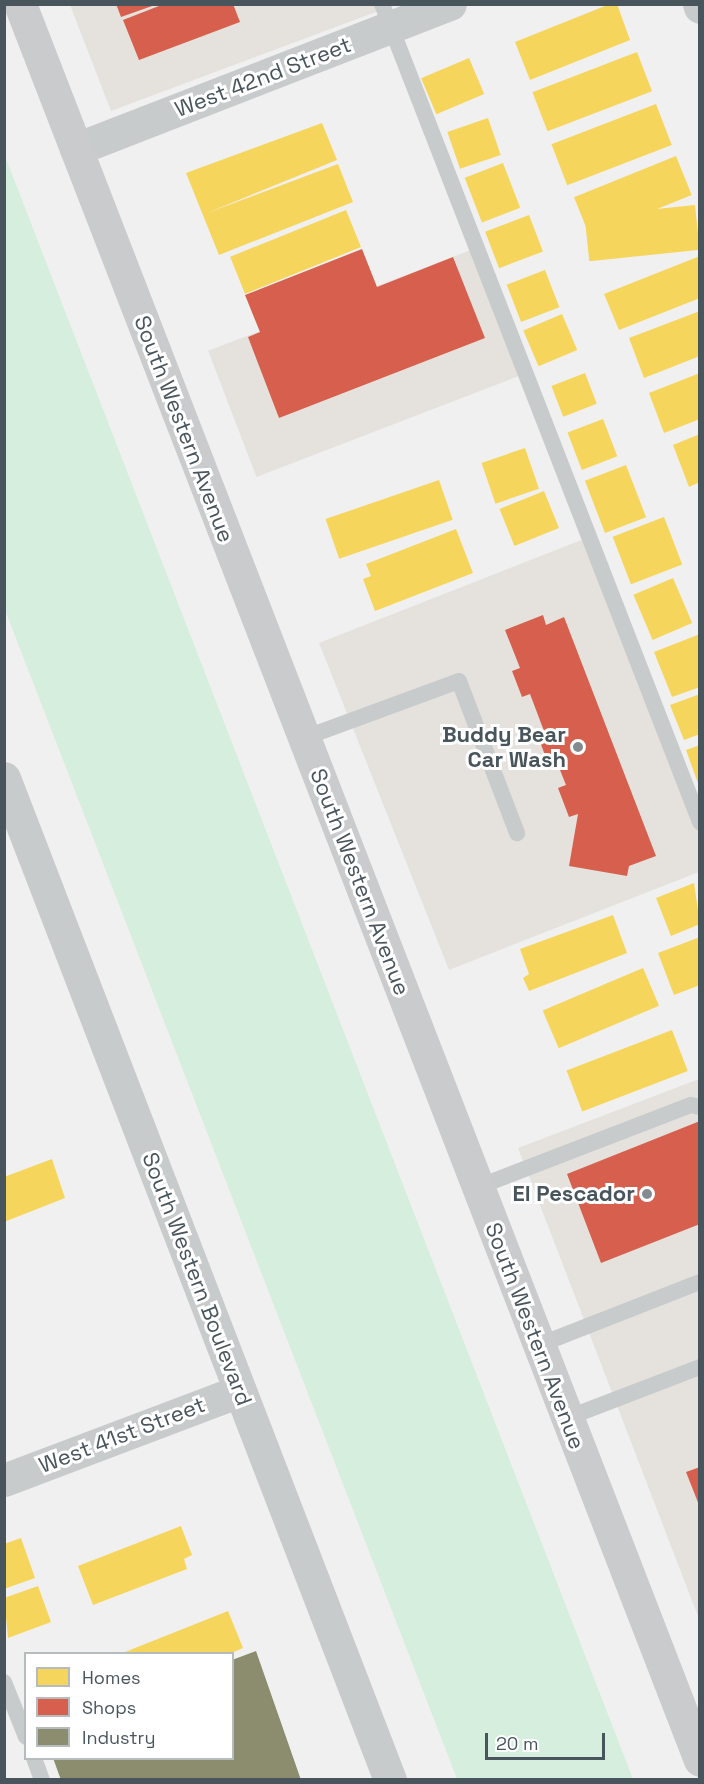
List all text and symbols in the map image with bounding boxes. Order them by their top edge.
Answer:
street label: West 42nd Street [171,31,355,123]
street label: South Western Avenue [128,312,240,546]
place label: Buddy Bear Car Wash [442,721,566,772]
marker: Buddy Bear Car Wash [571,740,585,754]
street label: South Western Avenue [304,765,416,999]
street label: South Western Boulevard [136,1149,258,1409]
place label: El Pescador [513,1181,635,1207]
marker: El Pescador [640,1187,654,1201]
street label: South Western Avenue [479,1219,591,1453]
street label: West 41st Street [35,1391,209,1479]
legend [24,1652,234,1760]
text: Homes [82,1666,141,1689]
text: Shops [82,1696,136,1719]
scale bar [488,1721,608,1759]
text: Industry [82,1726,155,1749]
text: 20 m [496,1732,539,1755]

